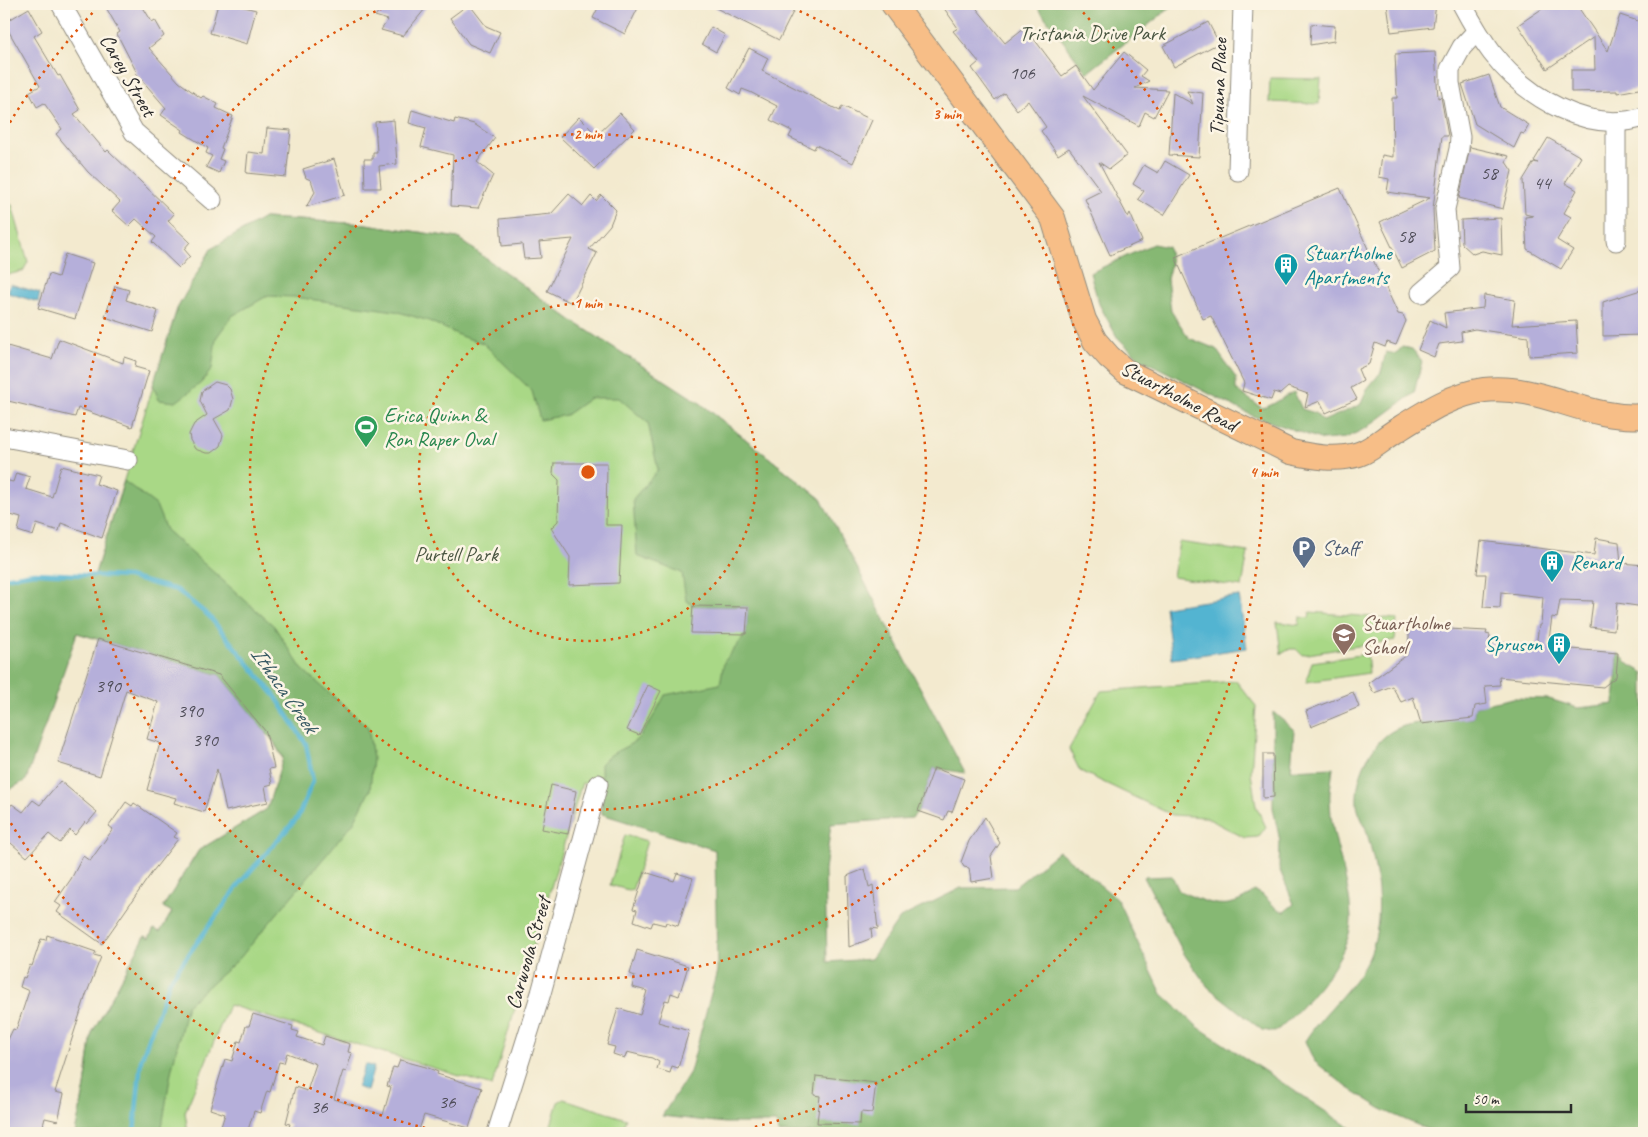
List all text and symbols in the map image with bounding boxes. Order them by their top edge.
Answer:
park label: Tristania Drive Park [1019,20,1166,46]
street label: Carey Street [94,29,163,123]
street label: Tipuana Place [1203,37,1233,136]
house number: 106 [1009,61,1036,85]
text: 3 min [933,105,962,124]
text: 2 min [574,125,603,144]
house number: 58 [1480,161,1500,185]
house number: 44 [1533,171,1553,195]
house number: 58 [1397,224,1417,248]
place label: Stuartholme Apartments [1304,240,1394,290]
building icon: Stuartholme Apartments [1273,252,1299,286]
text: 1 min [574,294,603,313]
street label: Stuartholme Road [1116,354,1245,439]
place label: Erica Quinn & Ron Raper Oval [384,402,497,452]
sports icon: Erica Quinn & Ron Raper Oval [353,414,379,448]
centre of rings [579,463,597,481]
text: 4 min [1250,463,1279,482]
parking icon: Staff [1291,535,1317,569]
place label: Staff [1322,535,1364,561]
park label: Purtell Park [414,541,499,567]
building icon: Renard [1539,549,1565,583]
place label: Renard [1570,549,1624,575]
place label: Stuartholme School [1362,610,1452,660]
school or university icon: Stuartholme School [1331,622,1357,656]
place label: Spruson [1485,631,1543,657]
building icon: Spruson [1546,631,1572,665]
water label: Ithaca Creek [244,641,326,741]
house number: 390 [95,674,122,698]
house number: 390 [177,699,204,723]
house number: 390 [192,728,219,752]
street label: Carwoola Street [500,891,557,1012]
scale bar [1466,1082,1570,1114]
house number: 36 [438,1090,457,1114]
text: 50 m [1473,1090,1500,1109]
house number: 36 [310,1095,329,1119]

